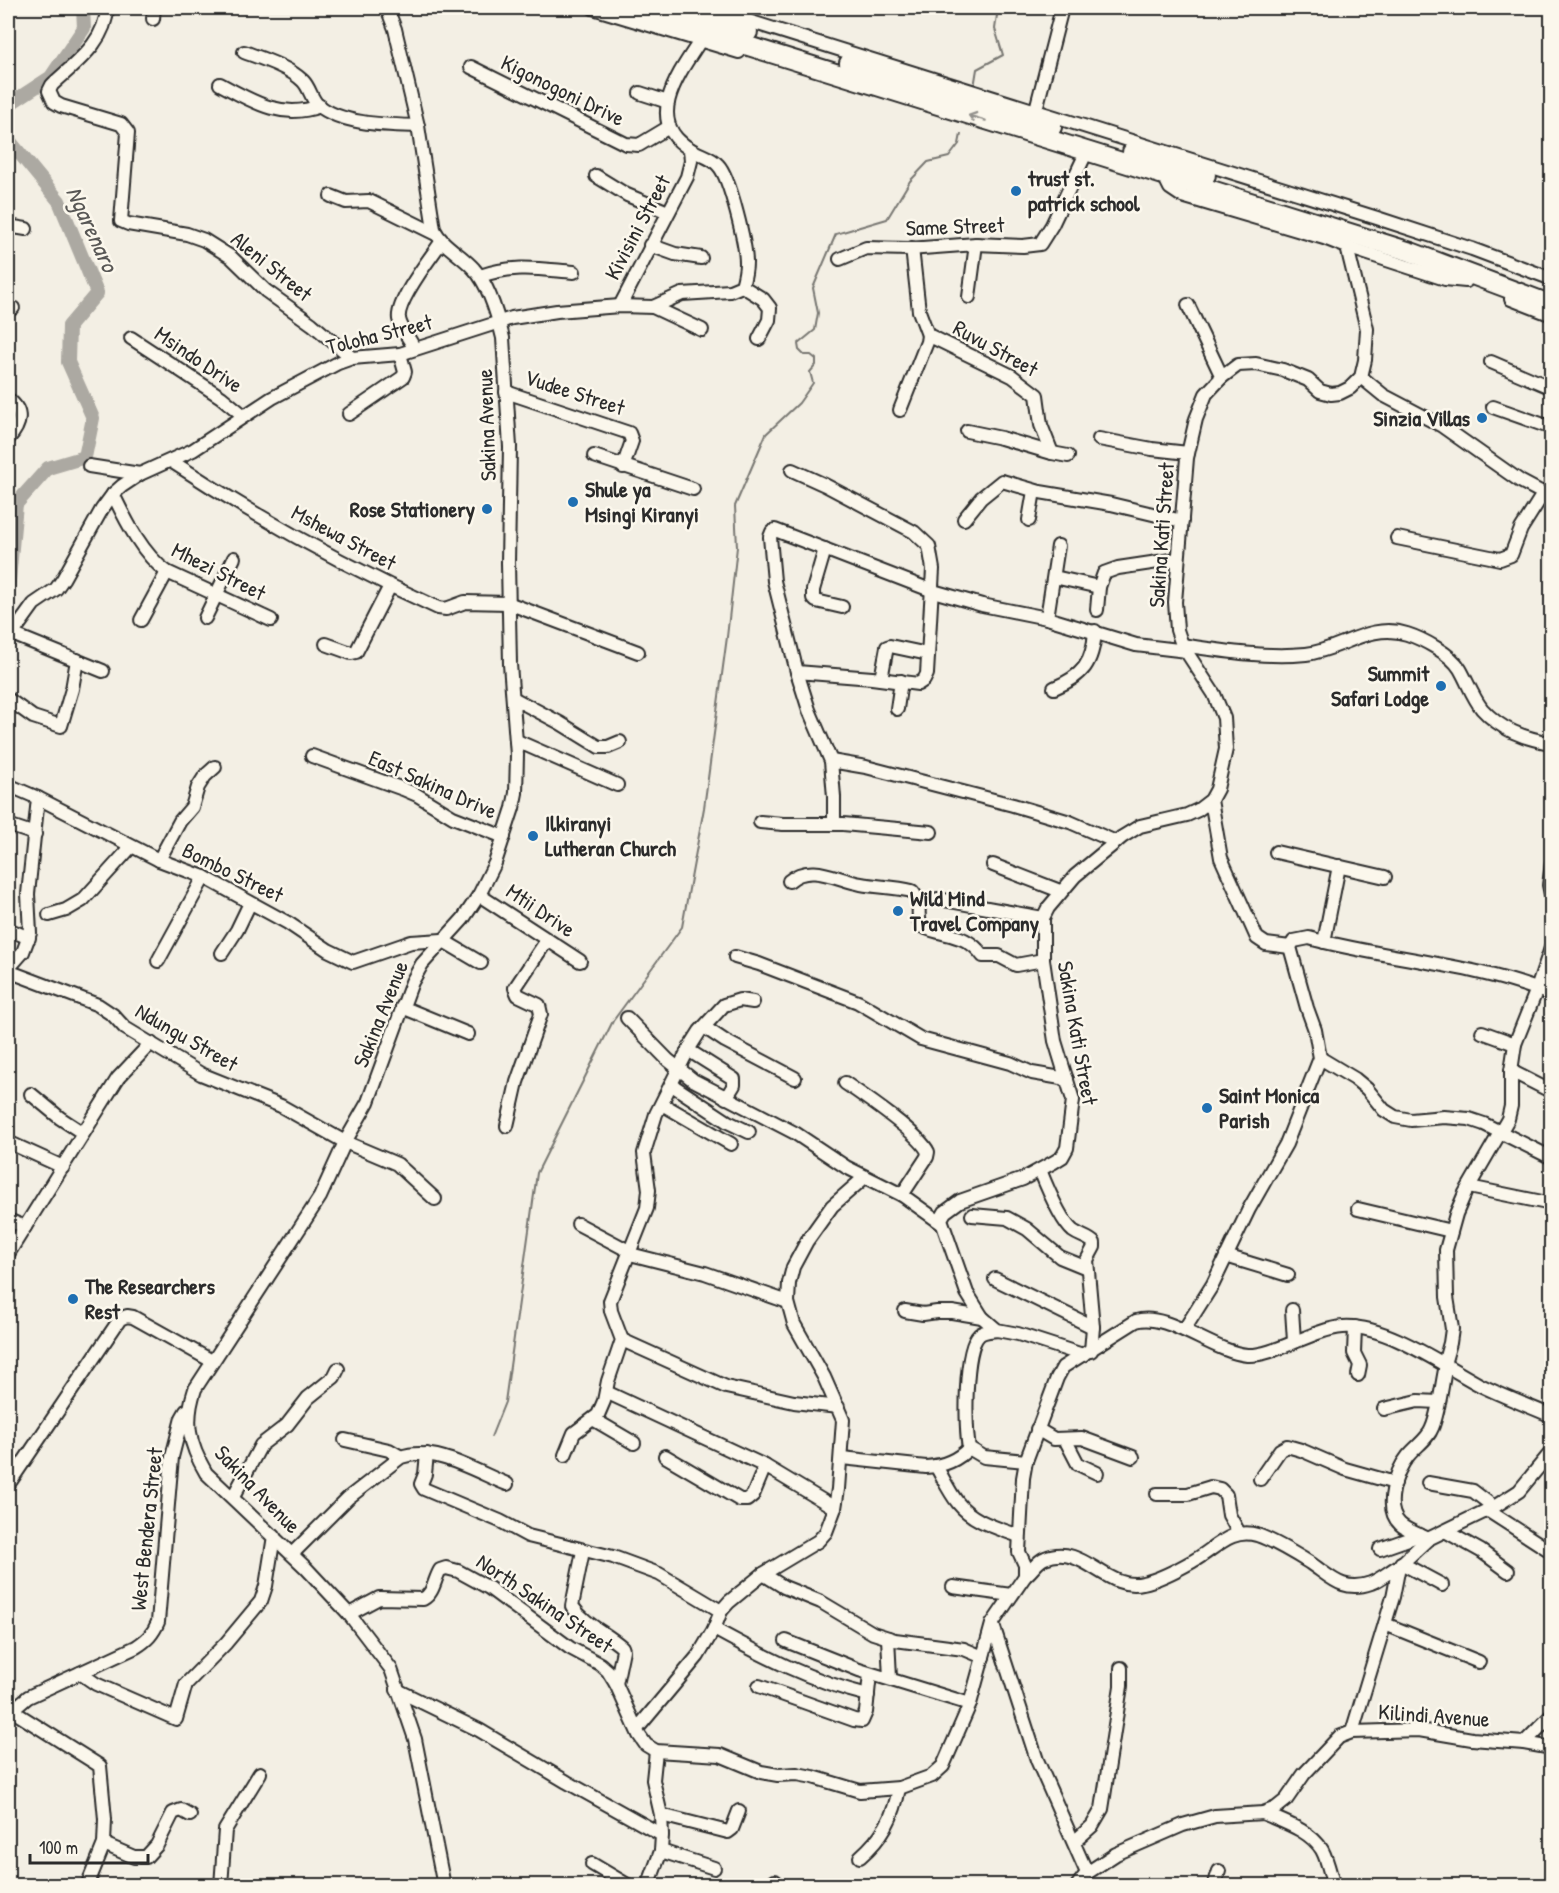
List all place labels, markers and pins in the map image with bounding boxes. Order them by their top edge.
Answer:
place label: trust st. patrick school [1027,163,1141,219]
marker: trust st. patrick school [1009,184,1023,198]
place label: Sinzia Villas [1373,403,1471,433]
marker: Sinzia Villas [1475,411,1489,425]
place label: Shule ya Msingi Kiranyi [585,474,699,530]
place label: Rose Stationery [350,494,476,525]
marker: Shule ya Msingi Kiranyi [566,495,580,509]
marker: Rose Stationery [480,502,494,516]
place label: Summit Safari Lodge [1331,658,1430,714]
marker: Summit Safari Lodge [1434,679,1448,693]
place label: Ilkiranyi Lutheran Church [545,808,677,863]
marker: Ilkiranyi Lutheran Church [526,829,540,843]
place label: Wild Mind Travel Company [909,883,1040,939]
marker: Wild Mind Travel Company [891,904,905,918]
place label: Saint Monica Parish [1219,1080,1320,1135]
marker: Saint Monica Parish [1200,1101,1214,1115]
place label: The Researchers Rest [84,1271,215,1326]
marker: The Researchers Rest [66,1292,80,1306]

